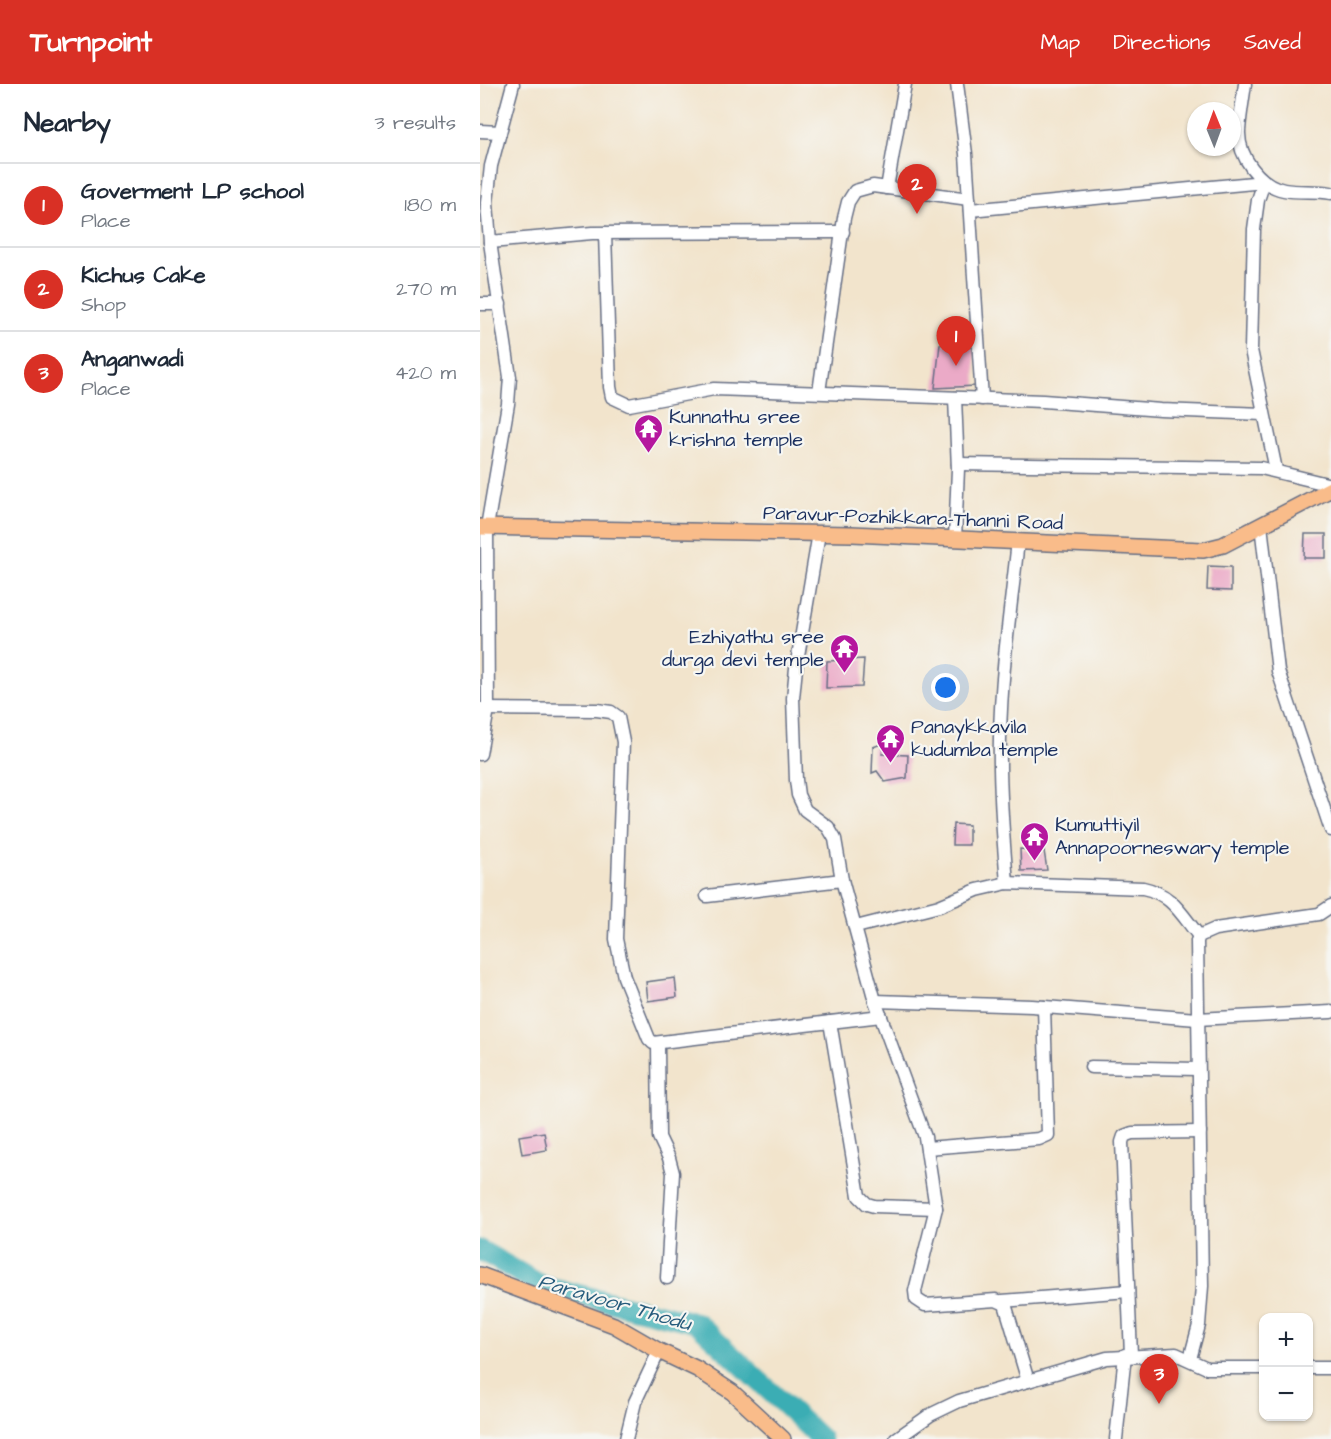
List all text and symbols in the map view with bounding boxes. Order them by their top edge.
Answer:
text: Turnpoint [30,23,152,62]
text: Map [1040,28,1080,57]
text: Directions [1113,28,1211,57]
text: Saved [1244,28,1301,57]
north arrow [1187,102,1241,156]
text: Nearby [24,105,111,141]
text: 3 results [374,109,456,137]
pin: 2 [898,164,936,214]
text: Goverment LP school [81,176,304,207]
text: 1 [42,191,45,219]
text: 180 m [404,191,456,219]
text: Place [81,207,131,235]
text: Kichus Cake [81,260,206,291]
text: 2 [38,275,49,303]
text: 270 m [396,275,456,303]
text: Shop [81,291,126,319]
pin: 1 [936,316,976,366]
text: Anganwadi [81,344,183,375]
text: 3 [38,359,49,387]
text: 420 m [395,359,456,387]
text: Place [81,375,131,403]
place label: Kunnathu sree krishna temple [669,403,803,454]
temple icon: Kunnathu sree krishna temple [632,412,664,454]
street label: Paravur-Pozhikkara-Thanni Road [762,499,1064,537]
place label: Ezhiyathu sree durga devi temple [662,623,824,675]
temple icon: Ezhiyathu sree durga devi temple [829,632,861,674]
your location [931,673,960,702]
place label: Panaykkavila kudumba temple [911,713,1059,764]
temple icon: Panaykkavila kudumba temple [874,722,906,764]
place label: Kumuttiyil Annapoorneswary temple [1055,811,1290,863]
temple icon: Kumuttiyil Annapoorneswary temple [1018,820,1050,862]
water label: Paravoor Thodu [535,1267,696,1339]
map controls [1259,1313,1313,1421]
button: + [1259,1313,1313,1367]
pin: 3 [1140,1354,1178,1404]
button: − [1259,1367,1313,1421]

